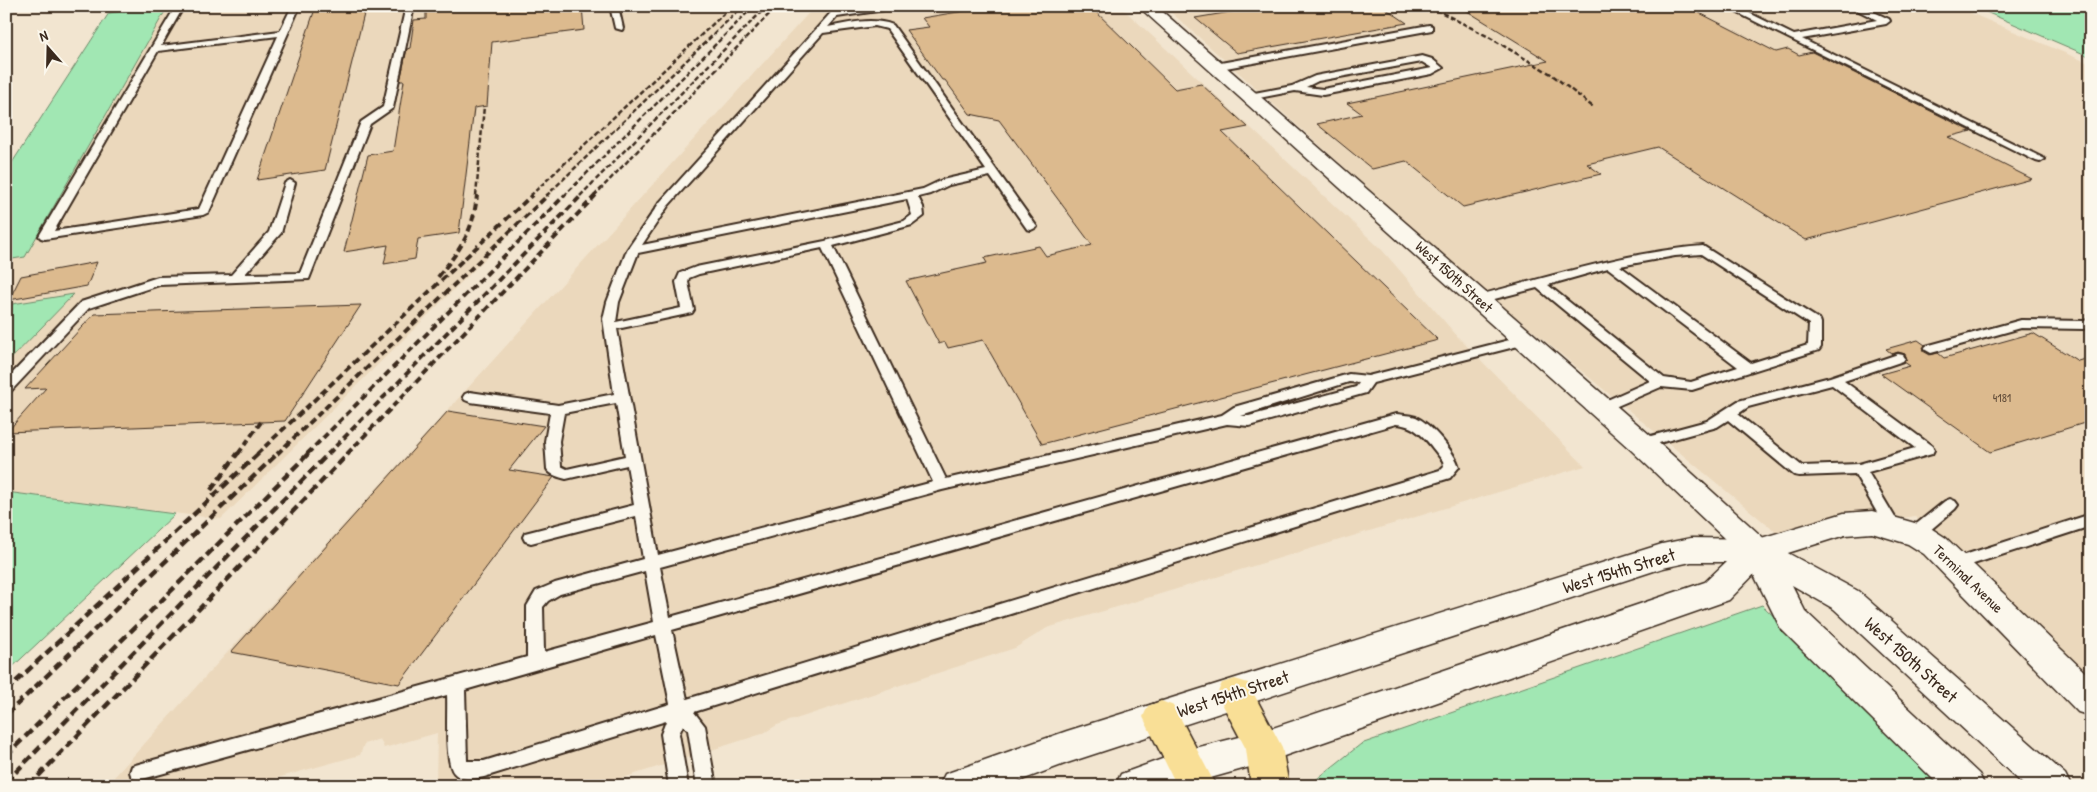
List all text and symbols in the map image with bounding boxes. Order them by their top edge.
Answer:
north arrow [22,22,72,72]
text: N [37,25,51,46]
street label: West 150th Street [1411,236,1498,318]
house number: 4181 [1993,389,2011,406]
street label: Terminal Avenue [1929,540,2008,618]
street label: West 154th Street [1560,541,1679,599]
street label: West 150th Street [1859,611,1964,709]
street label: West 154th Street [1174,663,1293,723]

